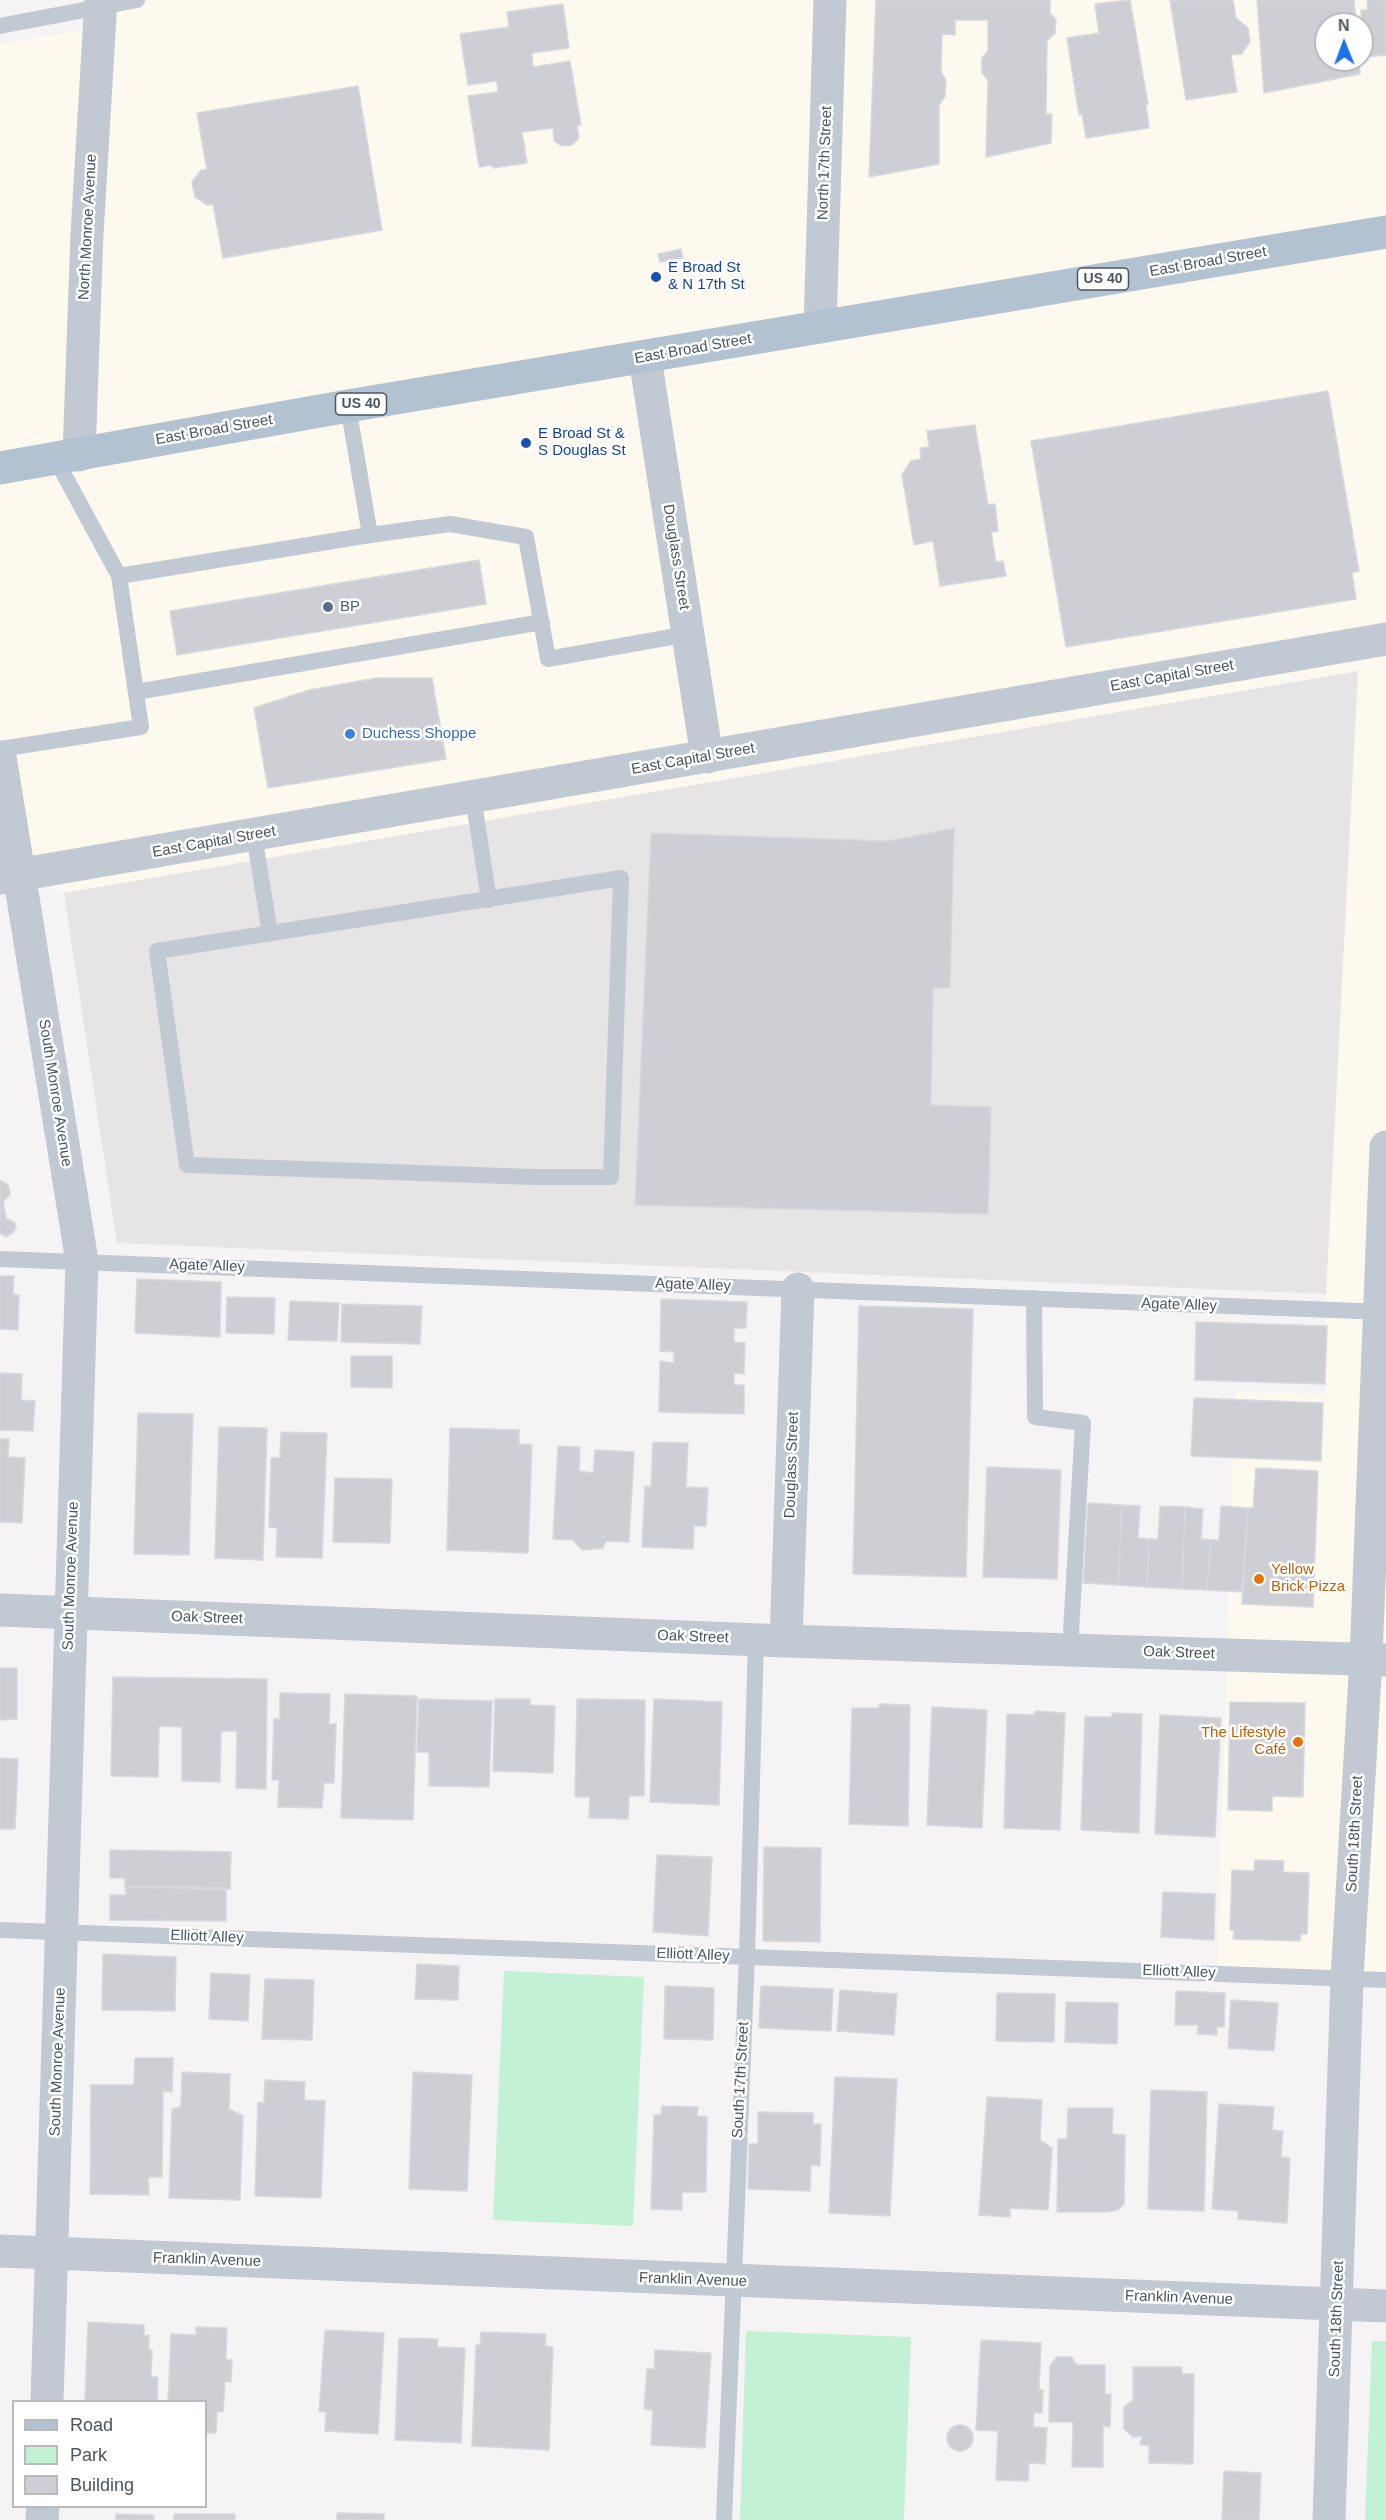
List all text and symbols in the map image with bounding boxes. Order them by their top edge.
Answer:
north arrow [1314,12,1374,72]
text: N [1338,17,1350,34]
street label: North 17th Street [814,106,836,220]
street label: North Monroe Avenue [75,153,101,301]
street label: East Broad Street [1148,243,1268,281]
place label: E Broad St & N 17th St [668,259,745,294]
road number: US 40 [1078,268,1128,290]
marker: E Broad St & N 17th St [649,270,663,284]
street label: East Broad Street [633,330,753,368]
road number: US 40 [336,393,386,415]
street label: East Broad Street [154,411,274,449]
place label: E Broad St & S Douglas St [538,425,626,460]
marker: E Broad St & S Douglas St [519,436,533,450]
street label: Douglass Street [659,503,693,611]
place label: BP [340,598,360,616]
marker: BP [321,600,335,614]
street label: East Capital Street [1109,656,1235,696]
place label: Duchess Shoppe [362,725,476,743]
marker: Duchess Shoppe [343,727,357,741]
street label: East Capital Street [630,739,756,779]
street label: East Capital Street [151,822,277,862]
street label: South Monroe Avenue [34,1018,76,1168]
street label: Agate Alley [169,1256,245,1276]
street label: Agate Alley [655,1275,731,1295]
street label: Agate Alley [1141,1295,1217,1315]
street label: Douglass Street [781,1411,803,1519]
street label: South Monroe Avenue [59,1501,83,1651]
place label: Yellow Brick Pizza [1271,1561,1345,1596]
marker: Yellow Brick Pizza [1252,1572,1266,1586]
street label: Oak Street [171,1608,243,1628]
street label: Oak Street [657,1627,729,1647]
street label: Oak Street [1143,1643,1215,1663]
place label: The Lifestyle Café [1201,1724,1286,1759]
marker: The Lifestyle Café [1291,1735,1305,1749]
street label: South 18th Street [1343,1775,1367,1893]
street label: Elliott Alley [170,1927,244,1947]
street label: Elliott Alley [656,1945,730,1965]
street label: Elliott Alley [1142,1962,1216,1982]
street label: South Monroe Avenue [46,1987,70,2137]
street label: South 17th Street [729,2021,753,2139]
street label: Franklin Avenue [153,2249,261,2271]
street label: South 18th Street [1326,2260,1348,2378]
street label: Franklin Avenue [639,2269,747,2291]
street label: Franklin Avenue [1125,2287,1233,2309]
legend [12,2400,207,2508]
text: Road [70,2415,113,2435]
text: Park [70,2445,107,2465]
text: Building [70,2475,134,2495]

